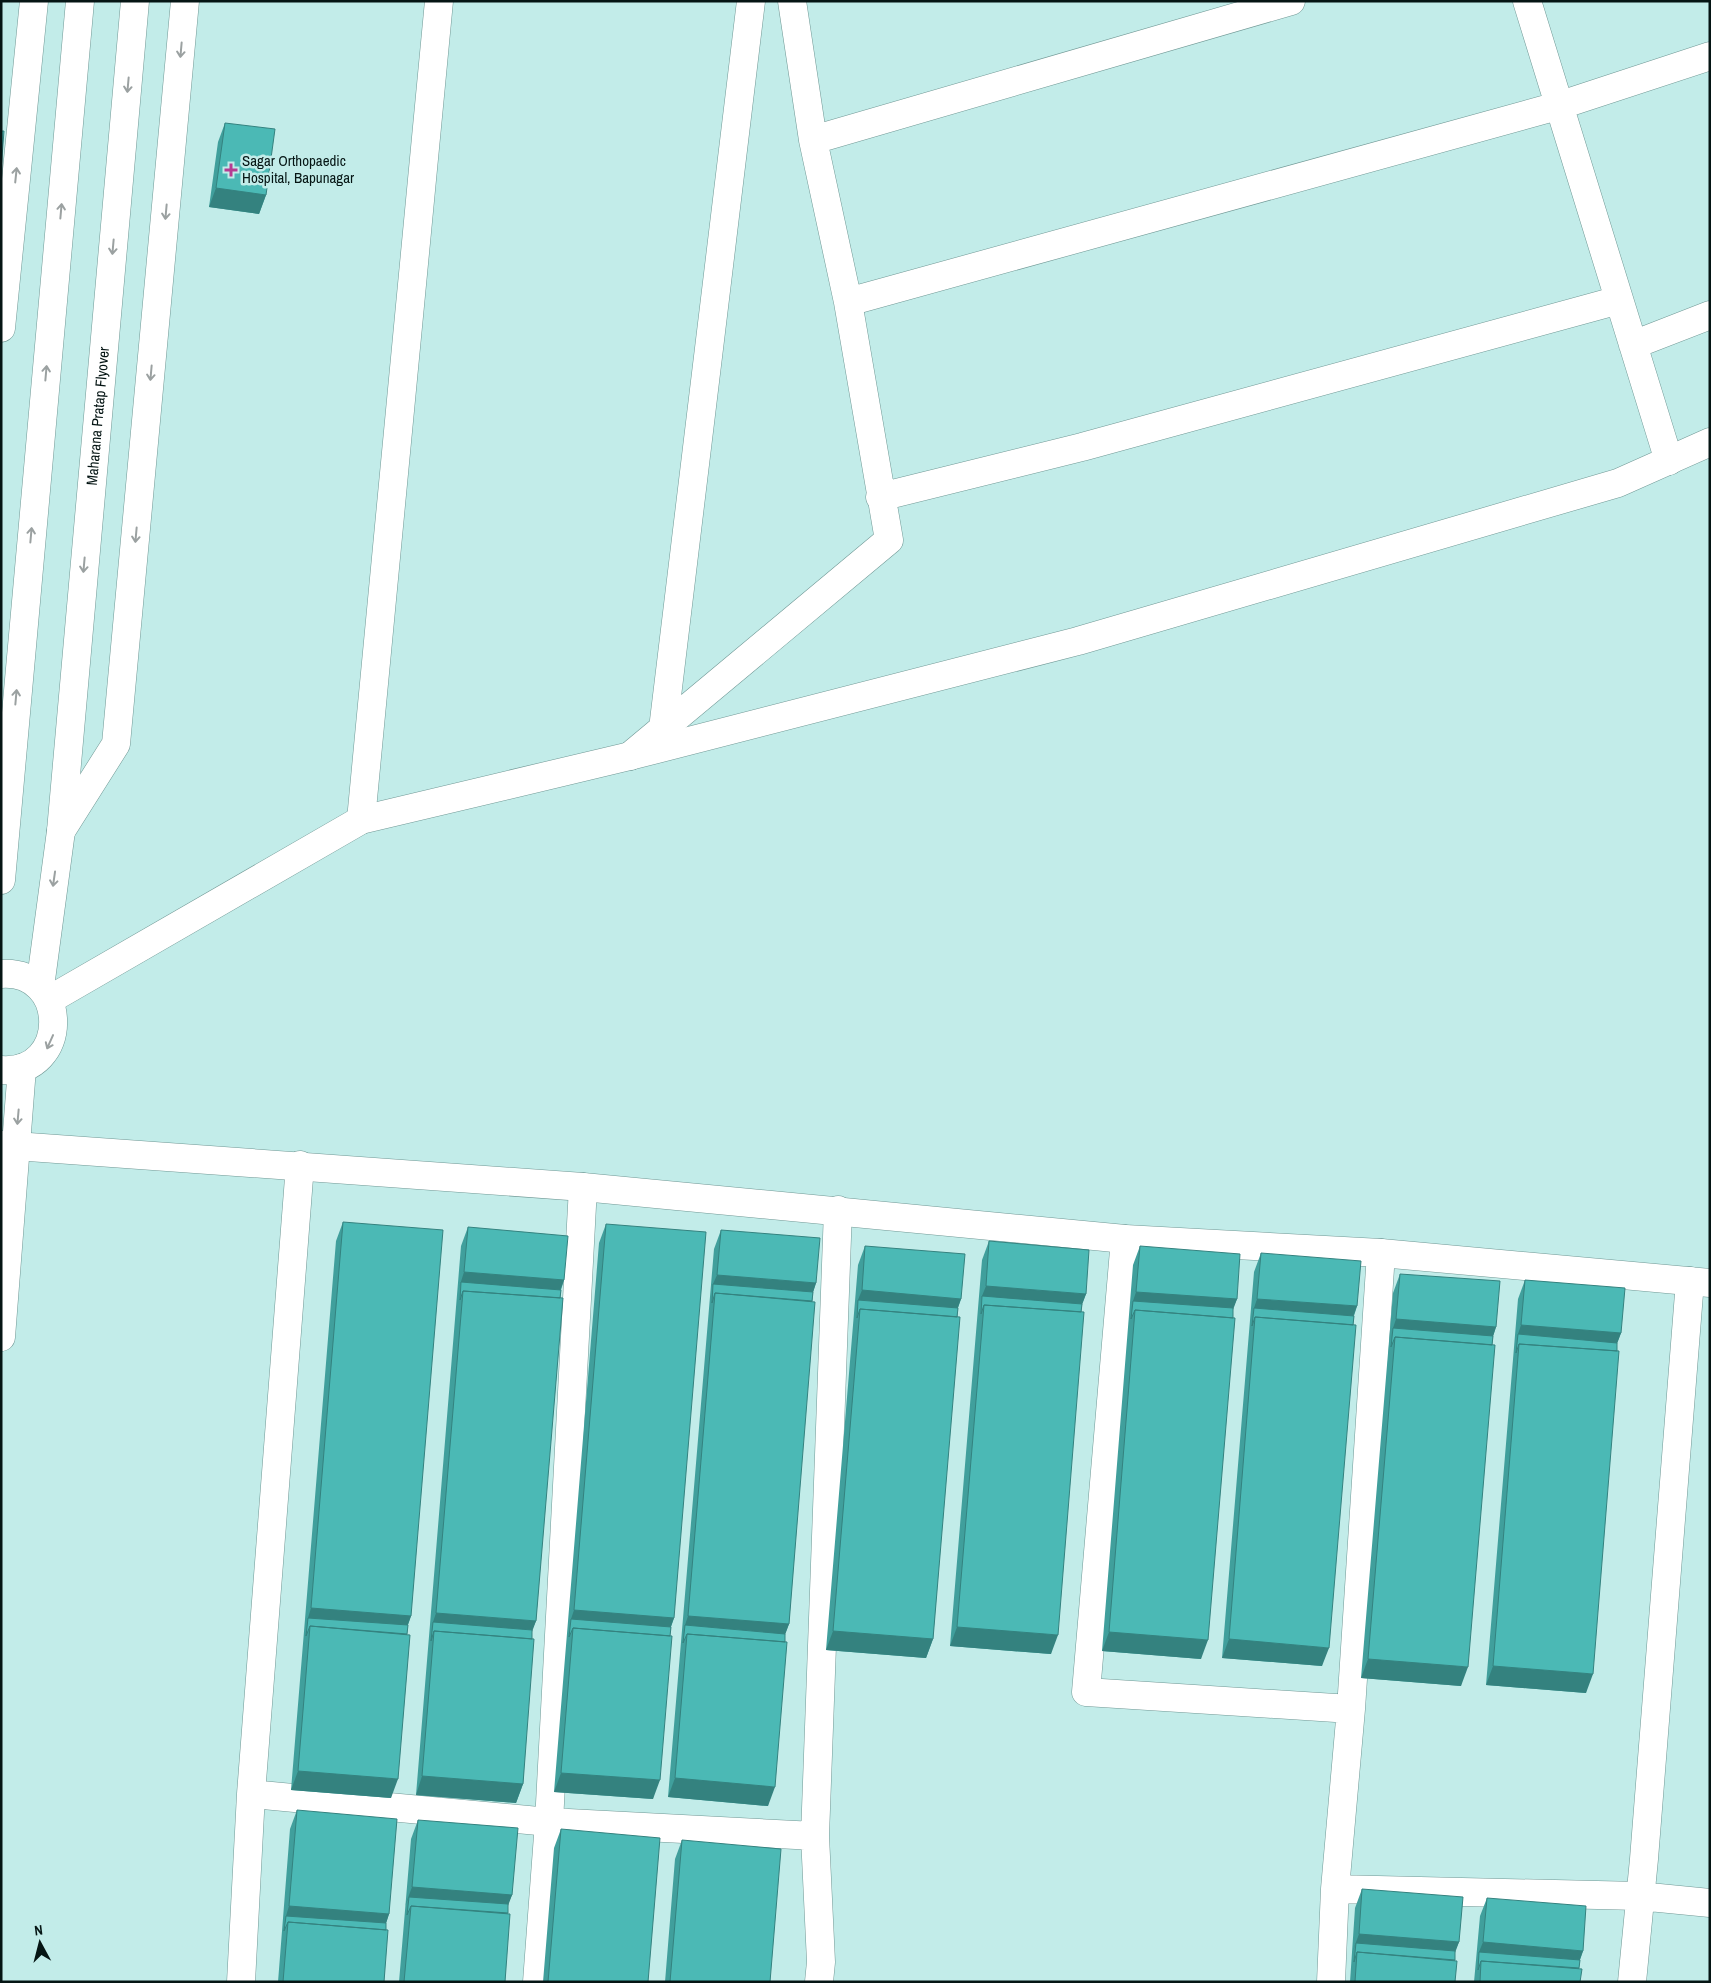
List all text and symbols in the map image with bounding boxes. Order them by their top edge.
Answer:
one-way arrow [176,42,185,58]
one-way arrow [123,76,133,92]
place label: Sagar Orthopaedic Hospital, Bapunagar [242,150,354,188]
marker: Sagar Orthopaedic Hospital, Bapunagar [224,163,238,177]
one-way arrow [12,167,21,183]
one-way arrow [161,203,170,219]
one-way arrow [56,204,66,220]
one-way arrow [109,238,118,254]
street label: Maharana Pratap Flyover [81,346,114,486]
one-way arrow [146,365,155,381]
one-way arrow [41,366,51,382]
one-way arrow [26,527,36,543]
one-way arrow [131,527,140,543]
one-way arrow [80,557,89,573]
one-way arrow [12,689,21,705]
one-way arrow [49,871,59,887]
one-way arrow [44,1034,54,1049]
one-way arrow [13,1109,23,1125]
north arrow [15,1918,65,1968]
text: N [33,1921,44,1940]

